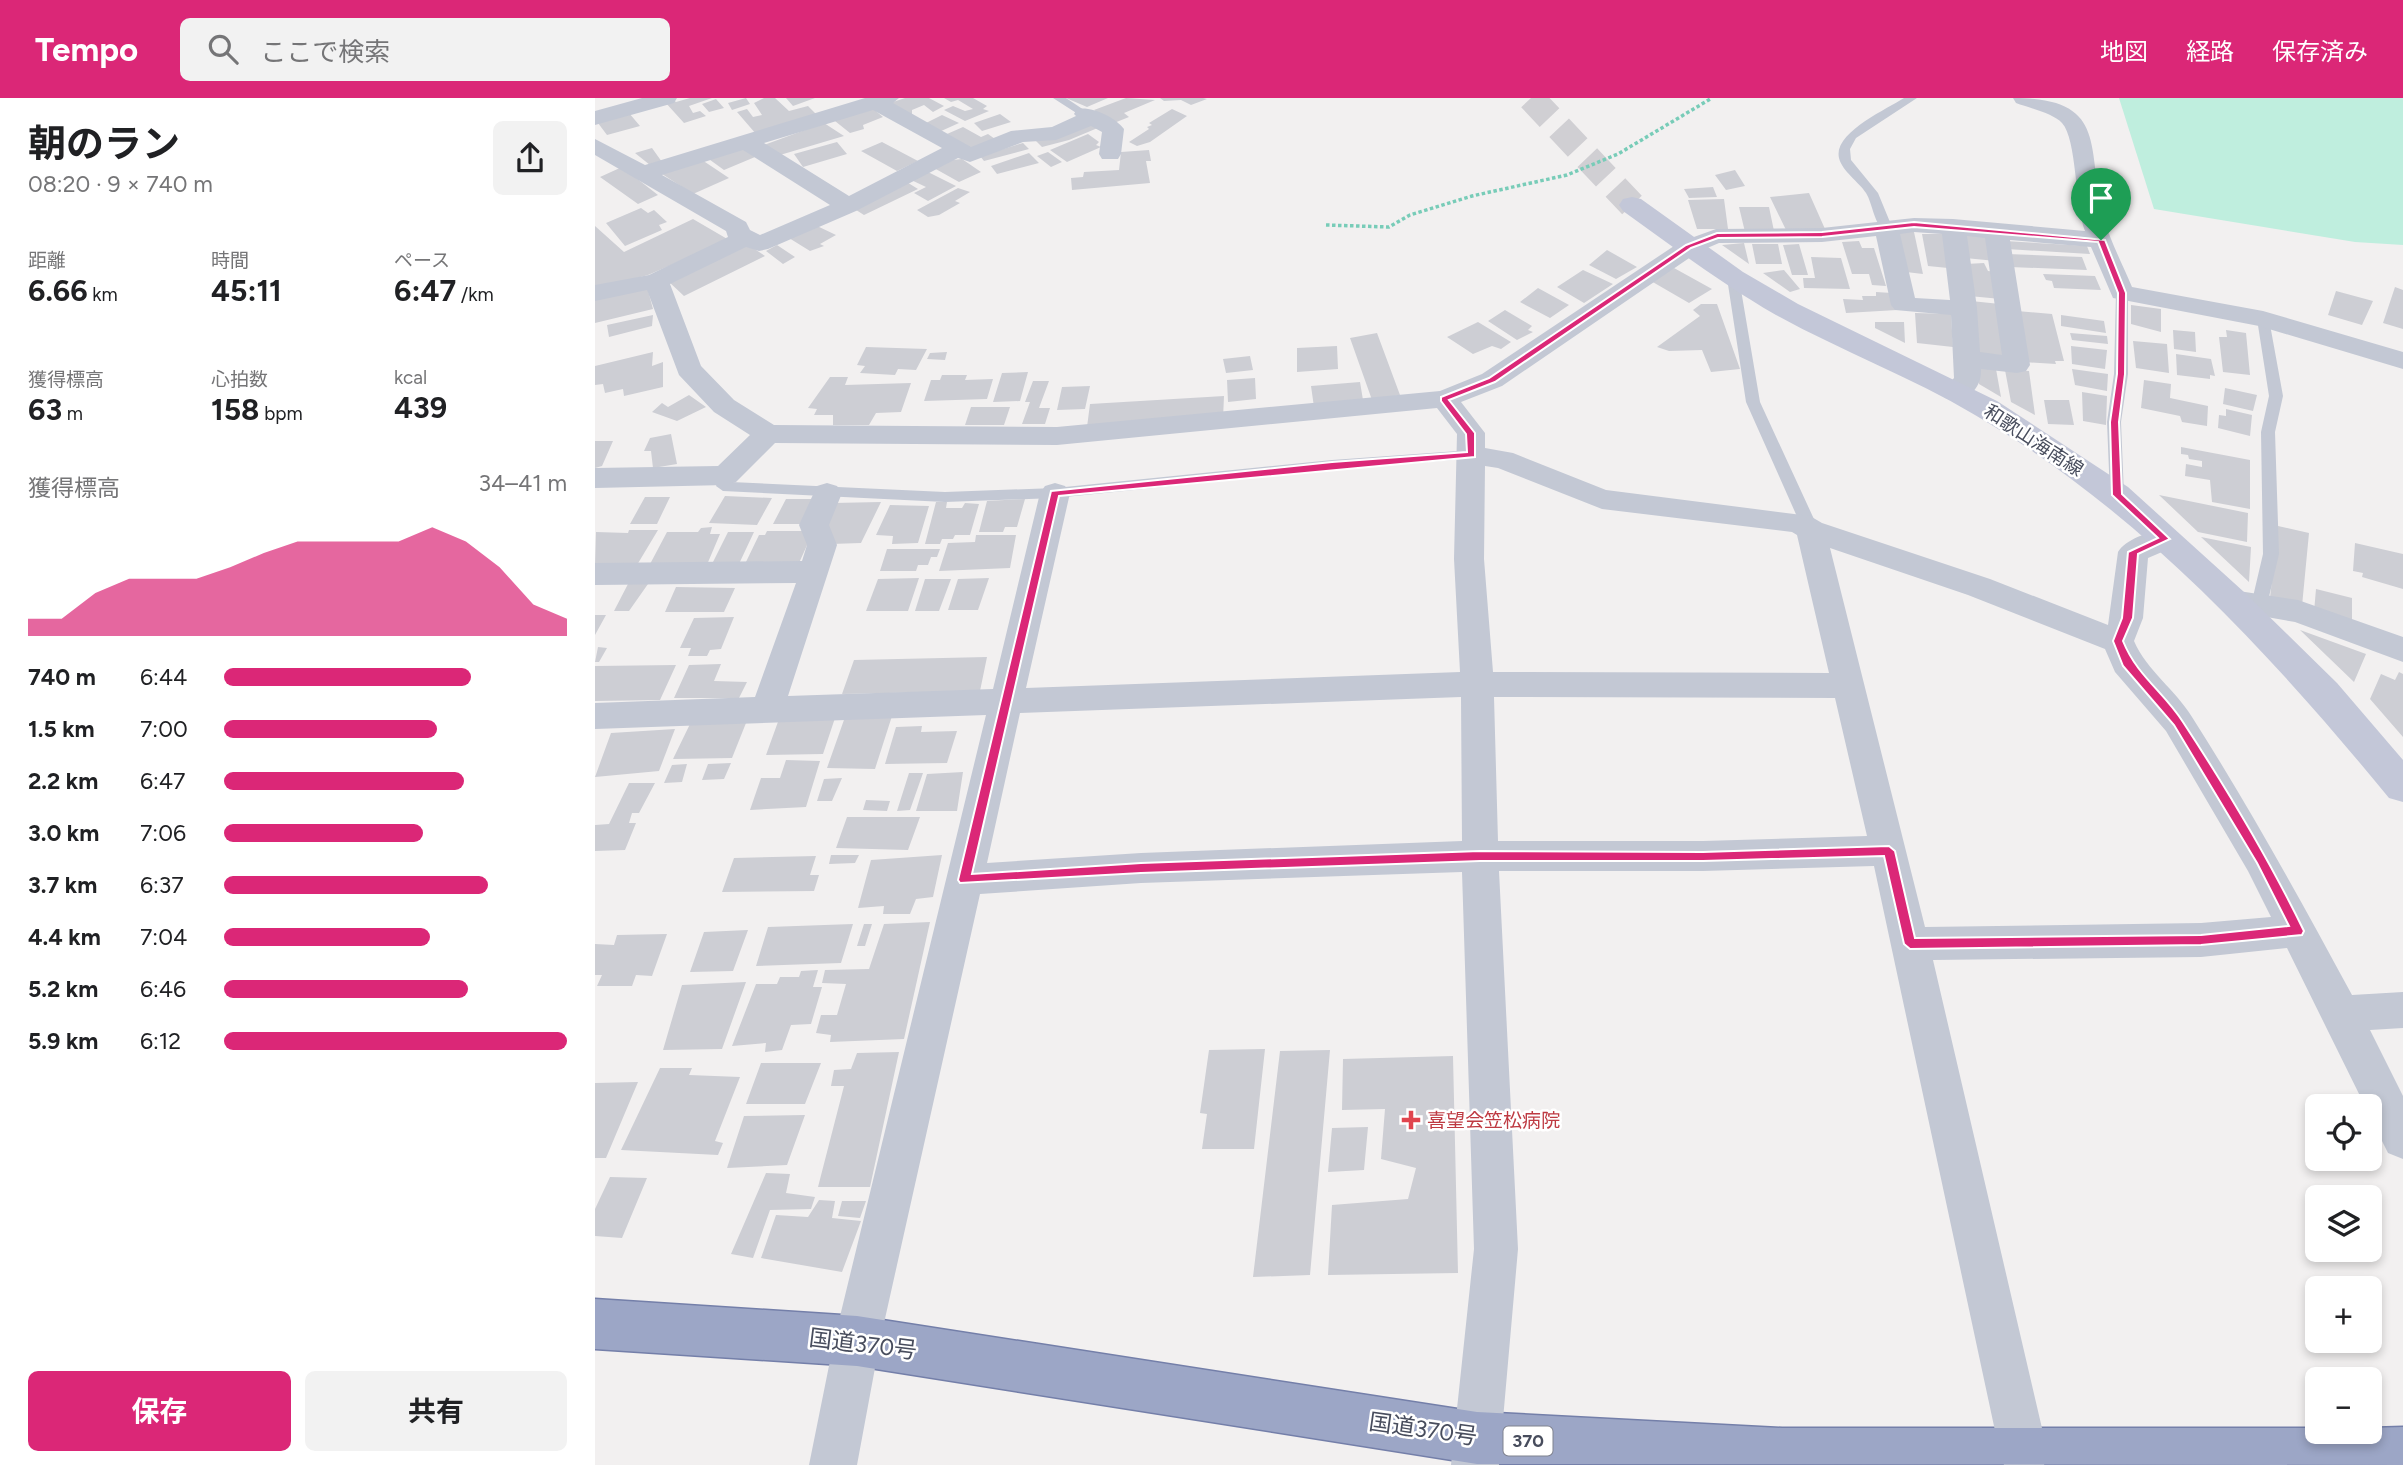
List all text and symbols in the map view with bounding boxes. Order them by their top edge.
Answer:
search box [180,18,670,81]
text: Tempo [35,30,138,69]
icon: search [204,30,242,68]
text: ここで検索 [260,36,390,68]
text: 地図 [2100,37,2148,66]
text: 経路 [2186,37,2234,66]
text: 保存済み [2272,37,2368,66]
text: 朝のラン [28,121,180,167]
button: share [493,121,567,195]
pin [2071,168,2131,240]
text: 08:20 · 9 × 740 m [28,170,213,198]
icon: arrive [2082,179,2120,217]
text: 距離 [28,249,66,272]
text: 時間 [211,249,249,272]
text: ペース [394,249,450,272]
text: 6.66 [28,272,88,309]
text: 45:11 [211,272,282,309]
text: 6:47 [394,272,456,309]
text: km [88,283,118,306]
text: /km [456,283,494,306]
text: kcal [394,366,427,389]
text: 獲得標高 [28,368,104,391]
text: 心拍数 [211,368,268,391]
text: 439 [394,389,447,426]
text: 63 [28,391,62,428]
text: 158 [211,391,259,428]
street label: 和歌山海南線 [1980,400,2088,481]
text: m [62,402,83,425]
text: bpm [259,402,303,425]
text: 34–41 m [479,469,567,497]
text: 獲得標高 [28,474,120,502]
text: 740 m [28,663,96,691]
text: 6:44 [140,663,187,691]
text: 1.5 km [28,715,95,743]
text: 7:00 [140,715,188,743]
text: 2.2 km [28,767,98,795]
text: 6:47 [140,767,185,795]
text: 3.0 km [28,819,99,847]
text: 7:06 [140,819,186,847]
text: 3.7 km [28,871,97,899]
text: 6:37 [140,871,184,899]
text: 4.4 km [28,923,101,951]
text: 7:04 [140,923,187,951]
text: 5.2 km [28,975,98,1003]
text: 6:46 [140,975,186,1003]
text: 5.9 km [28,1027,98,1055]
text: 6:12 [140,1027,181,1055]
map controls [2305,1094,2382,1444]
button: locate [2305,1094,2382,1171]
place label: 喜望会笠松病院 [1427,1109,1560,1132]
marker: 喜望会笠松病院 [1401,1110,1421,1130]
button: layers [2305,1185,2382,1262]
button: + [2305,1276,2382,1353]
street label: 国道370号 [807,1323,919,1365]
button: − [2305,1367,2382,1444]
button: 保存 [28,1371,291,1451]
button: 共有 [305,1371,567,1451]
street label: 国道370号 [1367,1408,1479,1450]
road number: 370 [1503,1426,1553,1456]

